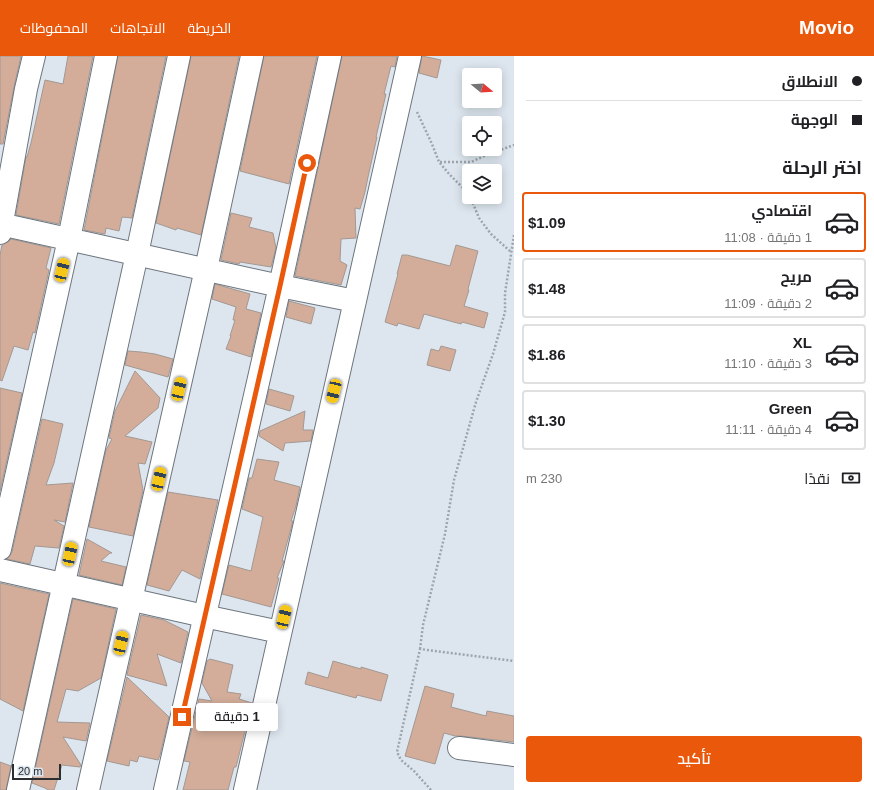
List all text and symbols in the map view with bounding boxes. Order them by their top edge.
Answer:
text: Movio [799,17,854,38]
text: المحفوظات [20,20,88,36]
text: الاتجاهات [110,20,166,36]
text: الخريطة [188,20,231,36]
north arrow [462,68,502,108]
map controls [462,68,502,204]
text: الانطلاق [782,73,838,90]
text: الوجهة [791,111,838,128]
button: locate [462,116,502,156]
route start [298,154,316,172]
text: اختر الرحلة [782,158,862,178]
button: layers [462,164,502,204]
text: اقتصادي [752,202,812,219]
icon: car [824,204,860,240]
text: $1.09 [528,214,566,231]
text: 1 دقيقة · 11:08 [724,230,812,245]
car [53,257,71,283]
text: مريح [780,268,812,285]
icon: car [824,270,860,306]
text: $1.48 [528,280,566,297]
text: 2 دقيقة · 11:09 [724,296,812,311]
text: XL [793,334,812,351]
icon: car [824,336,860,372]
text: $1.86 [528,346,566,363]
text: 3 دقيقة · 11:10 [724,356,812,371]
car [170,376,188,402]
car [325,378,343,404]
text: Green [769,400,812,417]
icon: car [824,402,860,438]
text: $1.30 [528,412,566,429]
text: 4 دقيقة · 11:11 [725,422,812,437]
car [150,466,168,492]
icon: cash [840,467,862,489]
text: نقدًا [804,470,830,487]
text: 230 m [526,471,562,486]
car [62,541,78,567]
car [275,604,293,630]
car [112,630,130,656]
callout: 1 دقيقة [196,703,278,731]
route end [173,708,191,726]
text: 1 دقيقة [214,709,260,724]
button: تأكيد [526,736,862,782]
scale bar [12,762,61,781]
text: 20 m [18,765,42,777]

